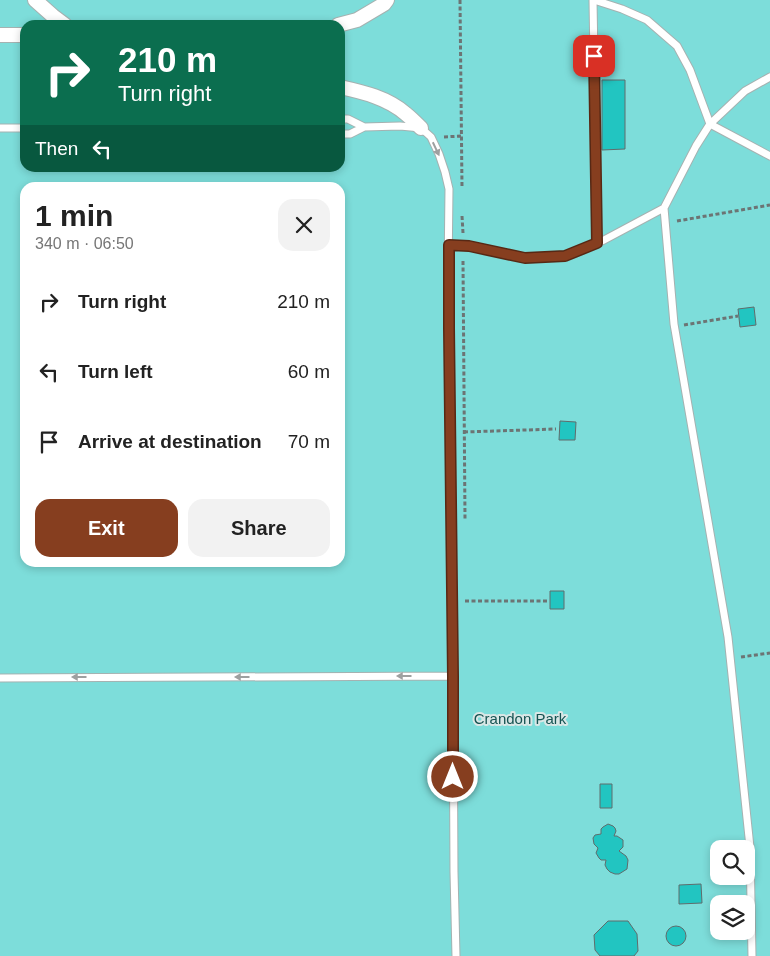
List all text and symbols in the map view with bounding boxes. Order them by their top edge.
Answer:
pin [573,35,615,77]
icon: right [35,40,100,105]
text: 210 m [118,40,217,79]
icon: arrive [580,42,608,70]
text: Turn right [118,81,211,106]
icon: left [88,135,116,163]
text: Then [35,138,78,159]
one-way arrow [432,142,440,156]
text: 1 min [35,199,113,232]
button: close [278,199,330,251]
text: 340 m · 06:50 [35,235,134,252]
icon: right [35,288,63,316]
text: Turn right [78,291,166,312]
text: 210 m [277,291,330,312]
icon: left [35,358,63,386]
text: Turn left [78,361,153,382]
text: 60 m [288,361,330,382]
icon: arrive [35,428,63,456]
text: Arrive at destination [78,431,262,452]
text: 70 m [288,431,330,452]
button: Exit [35,499,178,557]
button: Share [188,499,330,557]
one-way arrow [396,672,412,680]
one-way arrow [71,673,87,681]
one-way arrow [234,673,250,681]
park label: Crandon Park [474,710,567,727]
position arrow [426,750,478,802]
map controls [710,840,755,940]
button: search [710,840,755,885]
button: layers [710,895,755,940]

